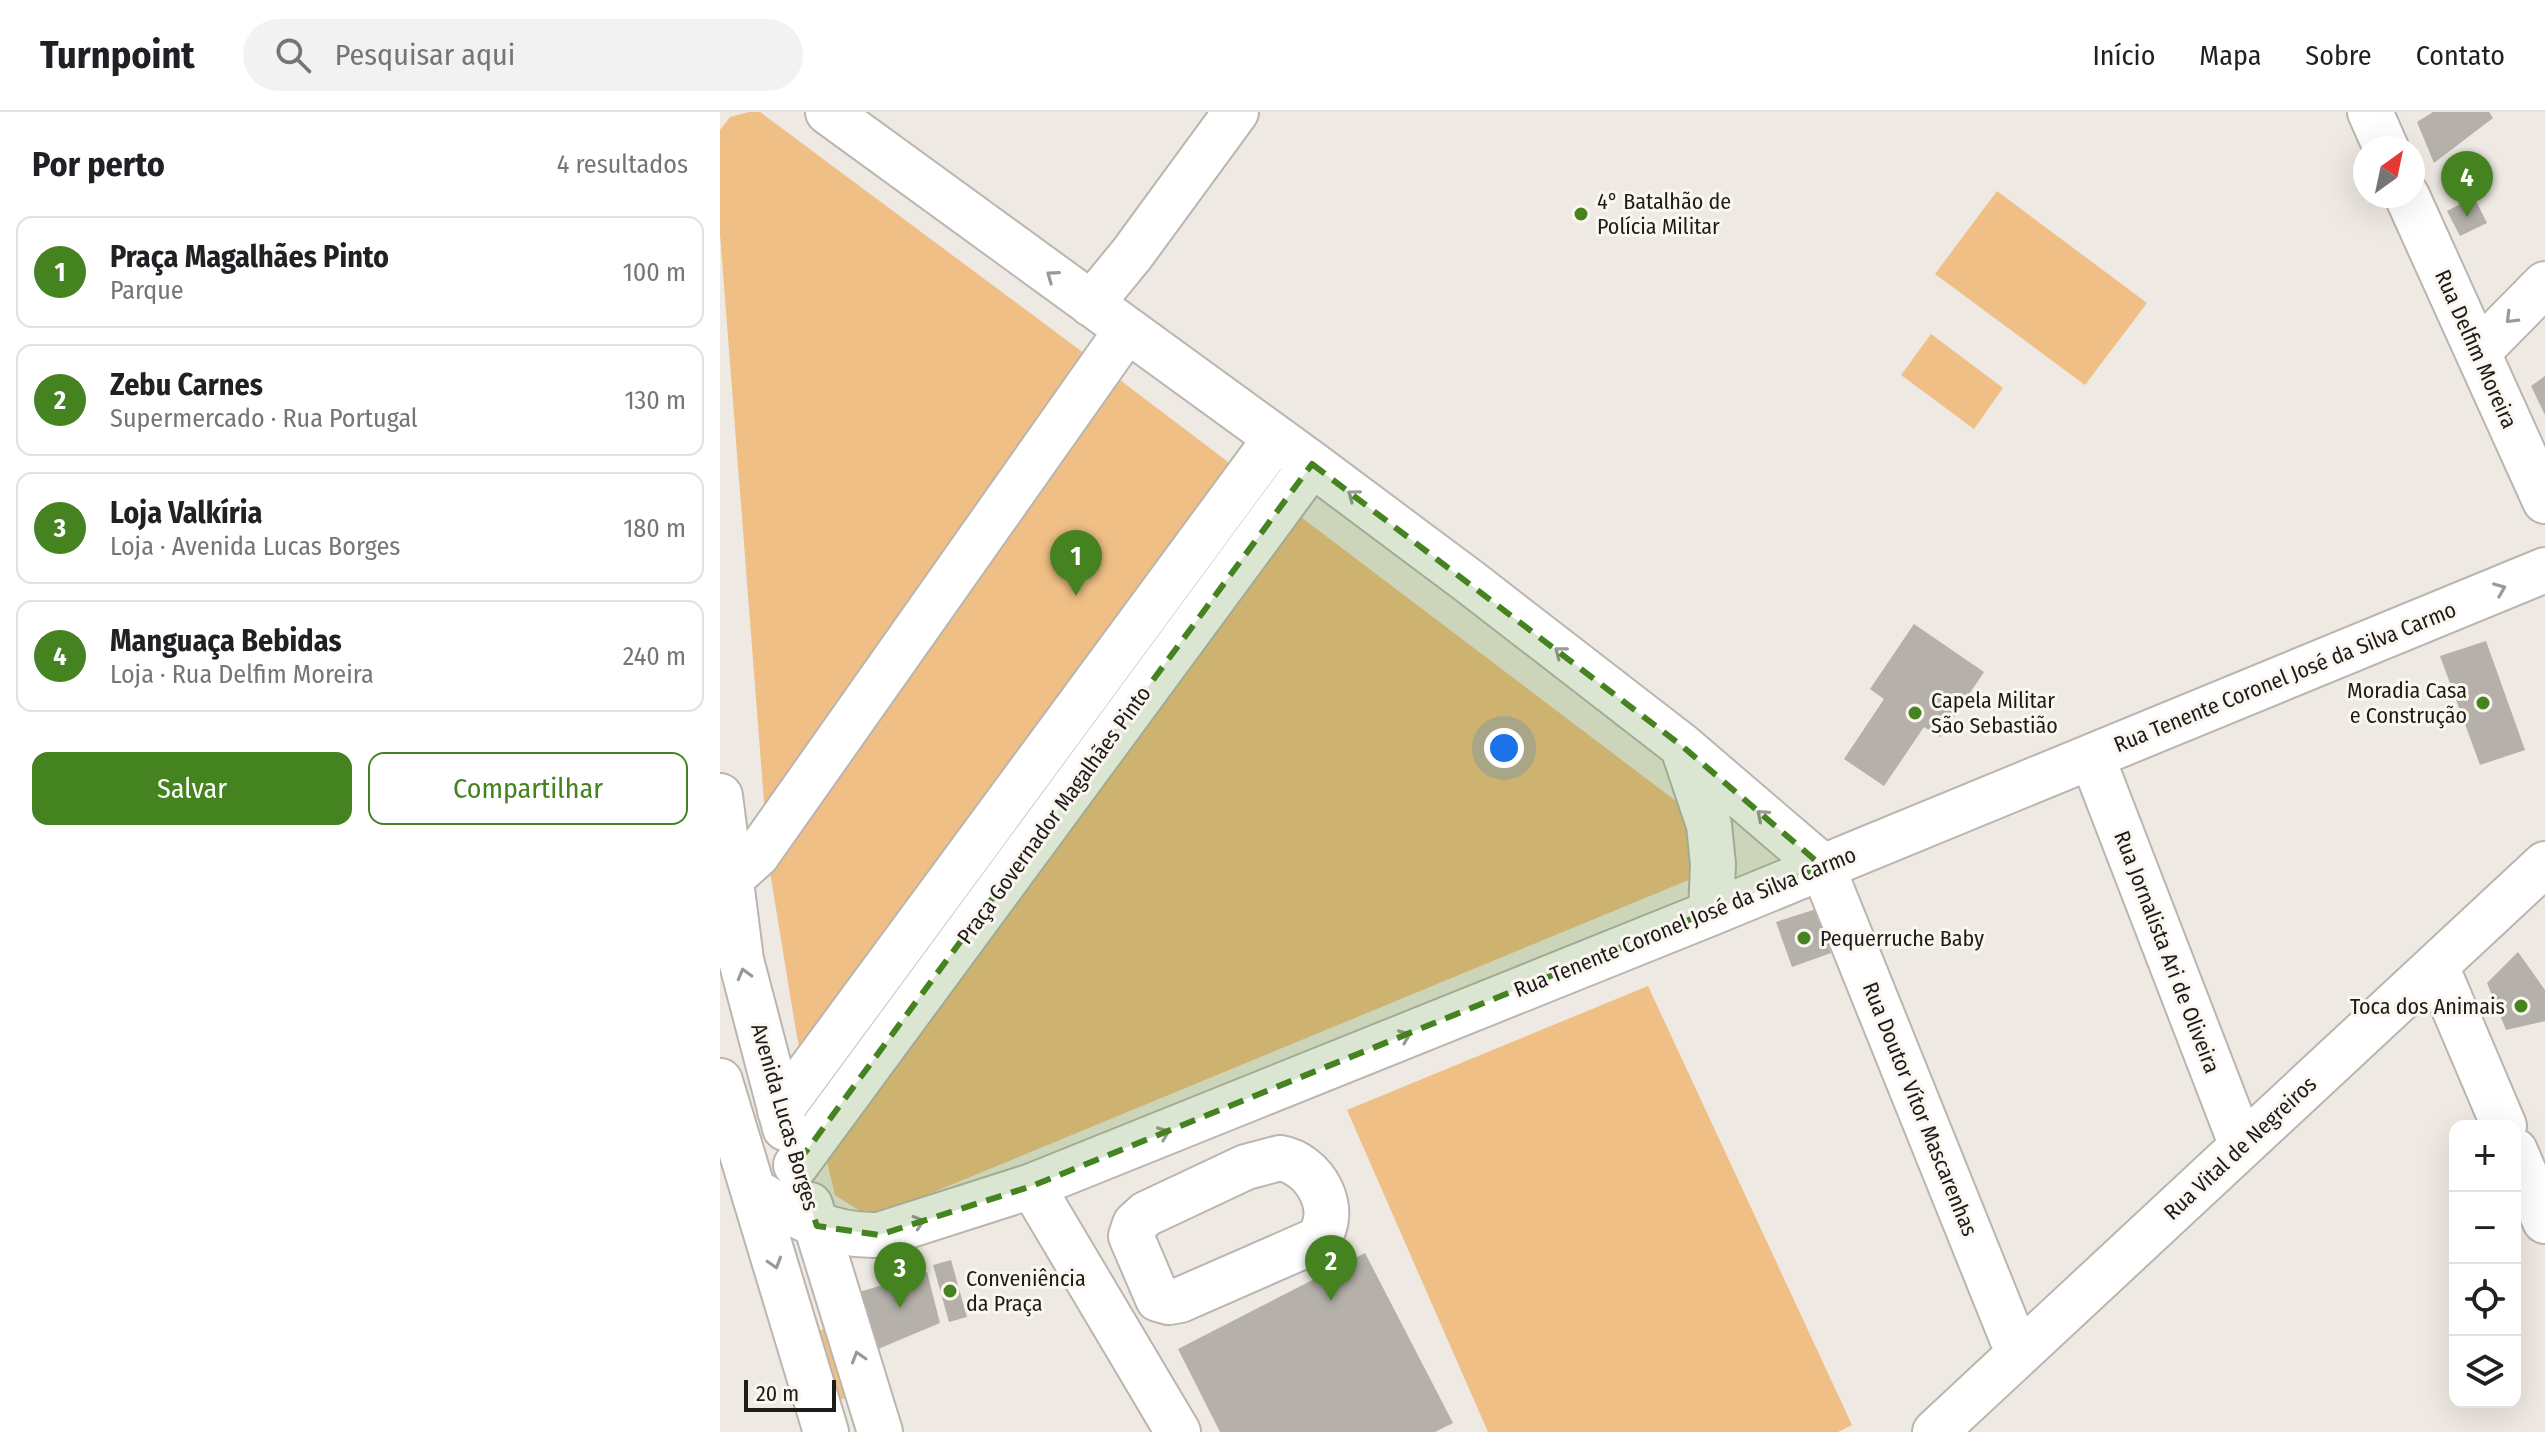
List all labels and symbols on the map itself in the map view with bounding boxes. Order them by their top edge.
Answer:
north arrow [2353,136,2425,208]
pin: 4 [2441,151,2493,217]
place label: 4° Batalhão de Polícia Militar [1597,188,1731,240]
marker: 4° Batalhão de Polícia Militar [1572,205,1590,223]
street label: Rua Delfim Moreira [2429,265,2523,433]
one-way arrow [1046,271,1061,285]
one-way arrow [2506,309,2520,323]
one-way arrow [1347,490,1362,504]
pin: 1 [1050,530,1102,596]
one-way arrow [2492,582,2506,598]
street label: Rua Tenente Coronel José da Silva Carmo [2110,596,2460,758]
one-way arrow [1554,647,1569,661]
place label: Moradia Casa e Construção [2347,677,2467,729]
street label: Praça Governador Magalhães Pinto [951,681,1157,949]
place label: Capela Militar São Sebastião [1931,687,2058,739]
marker: Moradia Casa e Construção [2474,694,2492,712]
marker: Capela Militar São Sebastião [1906,704,1924,722]
your location [1484,728,1524,768]
one-way arrow [1757,810,1772,825]
street label: Rua Jornalista Ari de Oliveira [2108,827,2226,1077]
street label: Rua Tenente Coronel José da Silva Carmo [1510,841,1860,1003]
place label: Pequerruche Baby [1820,925,1984,952]
marker: Pequerruche Baby [1795,929,1813,947]
one-way arrow [737,967,754,981]
street label: Rua Doutor Vítor Mascarenhas [1857,978,1983,1240]
place label: Toca dos Animais [2350,993,2505,1020]
marker: Toca dos Animais [2512,997,2530,1015]
street label: Avenida Lucas Borges [745,1020,825,1214]
one-way arrow [1397,1029,1411,1046]
street label: Rua Vital de Negreiros [2158,1070,2322,1226]
one-way arrow [1156,1126,1170,1143]
one-way arrow [912,1216,926,1232]
pin: 2 [1305,1235,1357,1301]
pin: 3 [874,1242,926,1308]
one-way arrow [766,1256,782,1270]
place label: Conveniência da Praça [966,1265,1086,1317]
marker: Conveniência da Praça [941,1282,959,1300]
one-way arrow [851,1351,867,1365]
scale bar [744,1376,836,1412]

